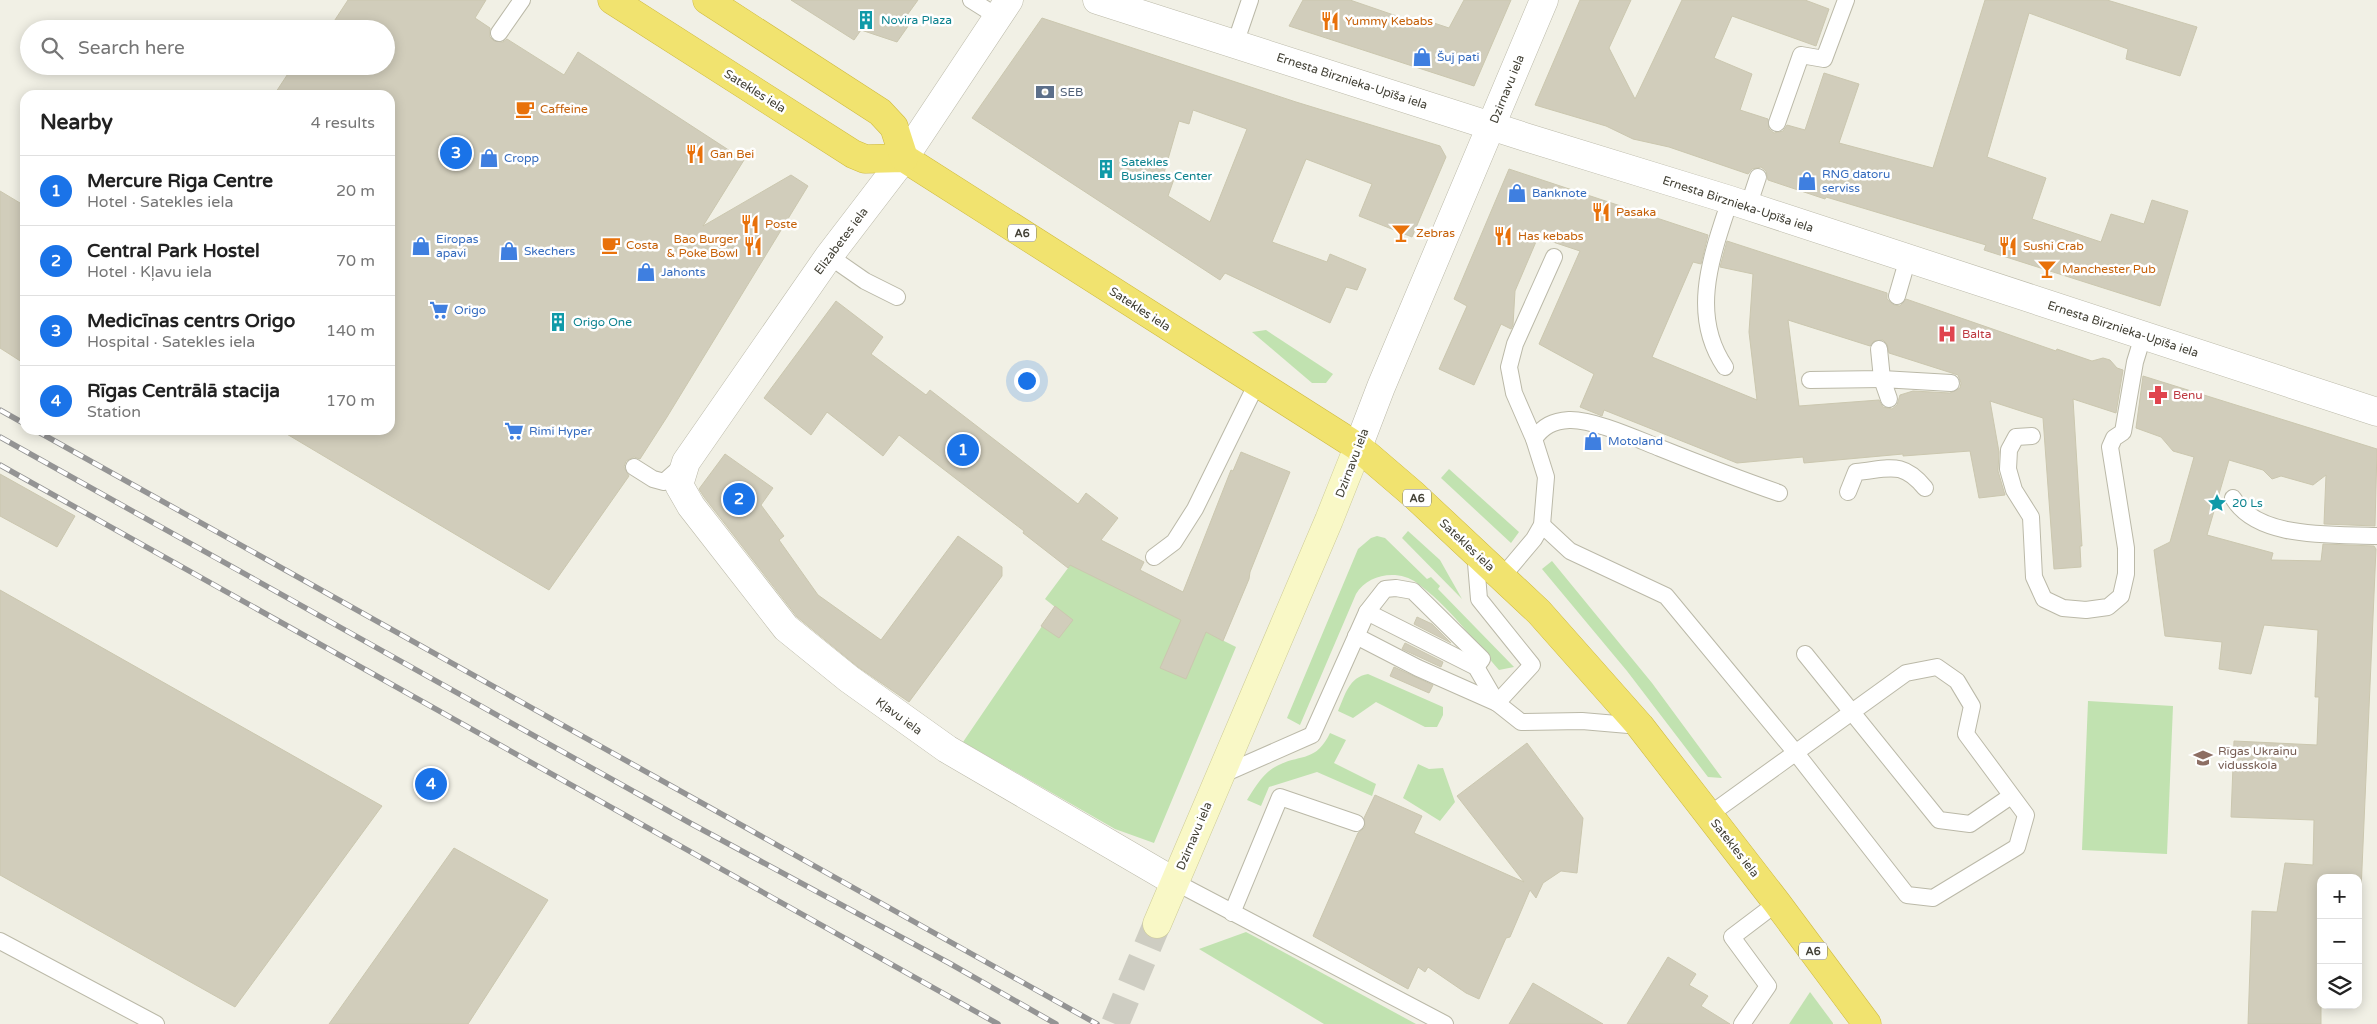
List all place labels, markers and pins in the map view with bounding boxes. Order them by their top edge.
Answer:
building icon: Novira Plaza [855,9,877,31]
restaurant icon: Yummy Kebabs [1319,10,1341,32]
place label: Novira Plaza [881,13,952,27]
place label: Yummy Kebabs [1345,14,1433,28]
shop icon: Šuj pati [1411,46,1433,68]
place label: Šuj pati [1437,50,1480,64]
bank icon: SEB [1034,81,1056,103]
place label: SEB [1060,85,1083,99]
cafe icon: Caffeine [514,98,536,120]
place label: Caffeine [540,102,588,116]
pin: 3 [440,134,472,172]
restaurant icon: Gan Bei [684,143,706,165]
shop icon: Cropp [478,147,500,169]
place label: Gan Bei [710,147,754,161]
place label: Cropp [504,151,539,165]
place label: Satekles Business Center [1121,155,1212,183]
building icon: Satekles Business Center [1095,158,1117,180]
place label: RNG datoru serviss [1822,167,1890,195]
shop icon: RNG datoru serviss [1796,170,1818,192]
shop icon: Banknote [1506,182,1528,204]
place label: Banknote [1532,186,1587,200]
restaurant icon: Pasaka [1590,201,1612,223]
place label: Pasaka [1616,205,1656,219]
restaurant icon: Poste [739,213,761,235]
place label: Poste [765,217,797,231]
bar icon: Zebras [1390,222,1412,244]
restaurant icon: Has kebabs [1492,225,1514,247]
place label: Zebras [1416,226,1455,240]
place label: Has kebabs [1518,229,1584,243]
place label: Eiropas apavi [436,232,479,260]
place label: Bao Burger & Poke Bowl [667,232,738,260]
cafe icon: Costa [600,234,622,256]
shop icon: Eiropas apavi [410,235,432,257]
restaurant icon: Bao Burger & Poke Bowl [742,235,764,257]
restaurant icon: Sushi Crab [1997,235,2019,257]
place label: Costa [626,238,658,252]
place label: Sushi Crab [2023,239,2084,253]
shop icon: Skechers [498,240,520,262]
place label: Skechers [524,244,576,258]
bar icon: Manchester Pub [2036,258,2058,280]
shop icon: Jahonts [635,261,657,283]
place label: Manchester Pub [2062,262,2156,276]
place label: Jahonts [661,265,706,279]
supermarket icon: Origo [428,299,450,321]
place label: Origo [454,303,486,317]
building icon: Origo One [547,311,569,333]
place label: Origo One [573,315,632,329]
hospital icon: Balta [1936,323,1958,345]
place label: Balta [1962,327,1991,341]
pharmacy icon: Benu [2147,384,2169,406]
place label: Benu [2173,388,2203,402]
supermarket icon: Rimi Hyper [503,420,525,442]
place label: Rimi Hyper [529,424,592,438]
shop icon: Motoland [1582,430,1604,452]
pin: 1 [947,431,979,469]
place label: Motoland [1608,434,1663,448]
pin: 2 [723,480,755,518]
place icon: 20 Ls [2206,492,2228,514]
place label: 20 Ls [2232,496,2263,510]
place label: Rīgas Ukraiņu vidusskola [2218,744,2297,772]
school or university icon: Rīgas Ukraiņu vidusskola [2192,747,2214,769]
pin: 4 [415,765,447,803]

